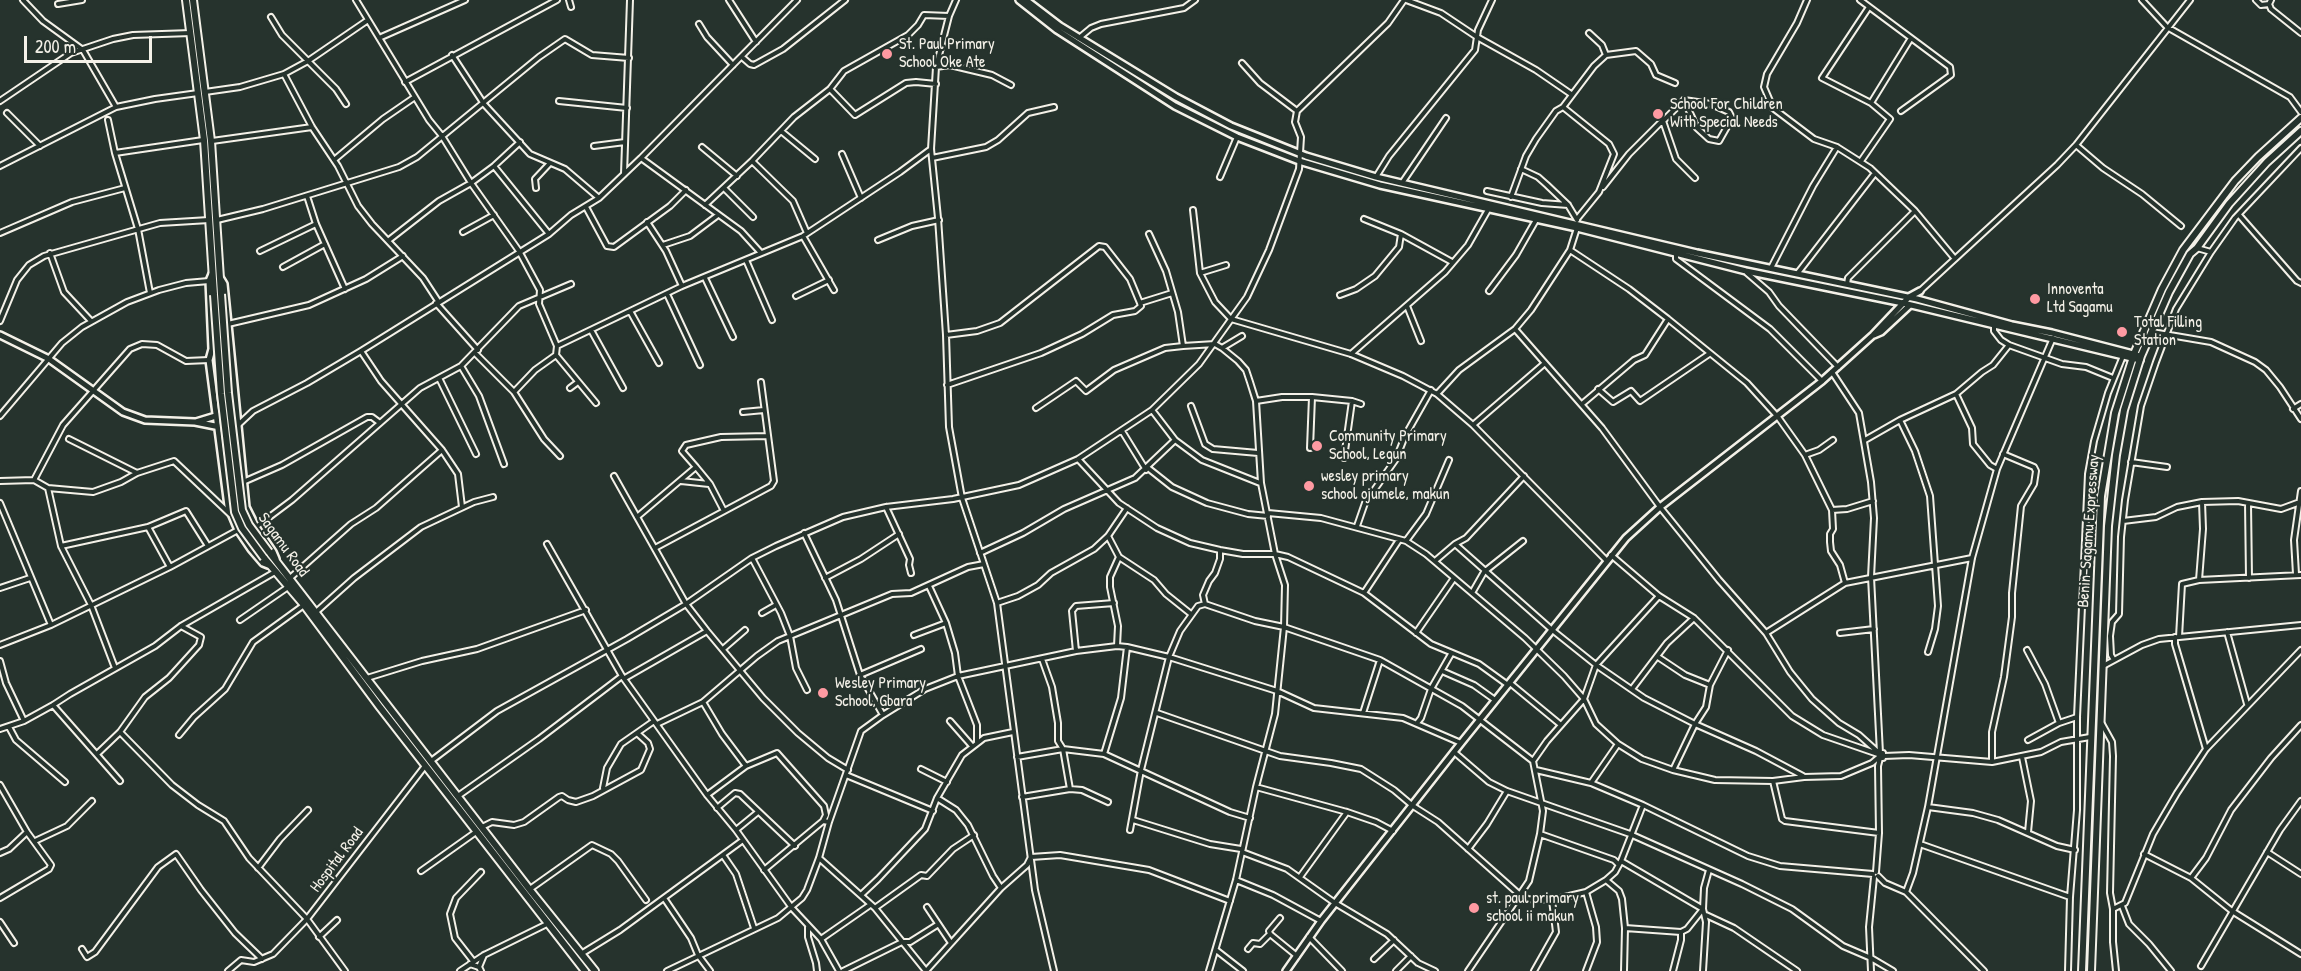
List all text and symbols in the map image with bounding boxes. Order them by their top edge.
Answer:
scale bar [27,24,154,62]
text: 200 m [35,34,76,59]
place label: St. Paul Primary School Oke Ate [899,35,995,73]
marker: St. Paul Primary School Oke Ate [880,47,894,61]
place label: School For Children With Special Needs [1670,95,1783,133]
marker: School For Children With Special Needs [1651,107,1665,121]
place label: Innoventa Ltd Sagamu [2047,280,2113,318]
marker: Innoventa Ltd Sagamu [2028,292,2042,306]
place label: Total Filling Station [2134,313,2202,351]
marker: Total Filling Station [2115,325,2129,339]
place label: Community Primary School, Legun [1329,427,1447,465]
marker: Community Primary School, Legun [1310,439,1324,453]
street label: Benin-Sagamu Expressway [2074,454,2104,608]
place label: wesley primary school ojumele, makun [1321,467,1450,505]
marker: wesley primary school ojumele, makun [1302,479,1316,493]
street label: Sagamu Road [253,509,313,581]
place label: Wesley Primary School, Gbara [835,674,926,712]
marker: Wesley Primary School, Gbara [816,686,830,700]
street label: Hospital Road [306,824,368,896]
place label: st. paul primary school ii makun [1486,889,1579,927]
marker: st. paul primary school ii makun [1467,901,1481,915]

